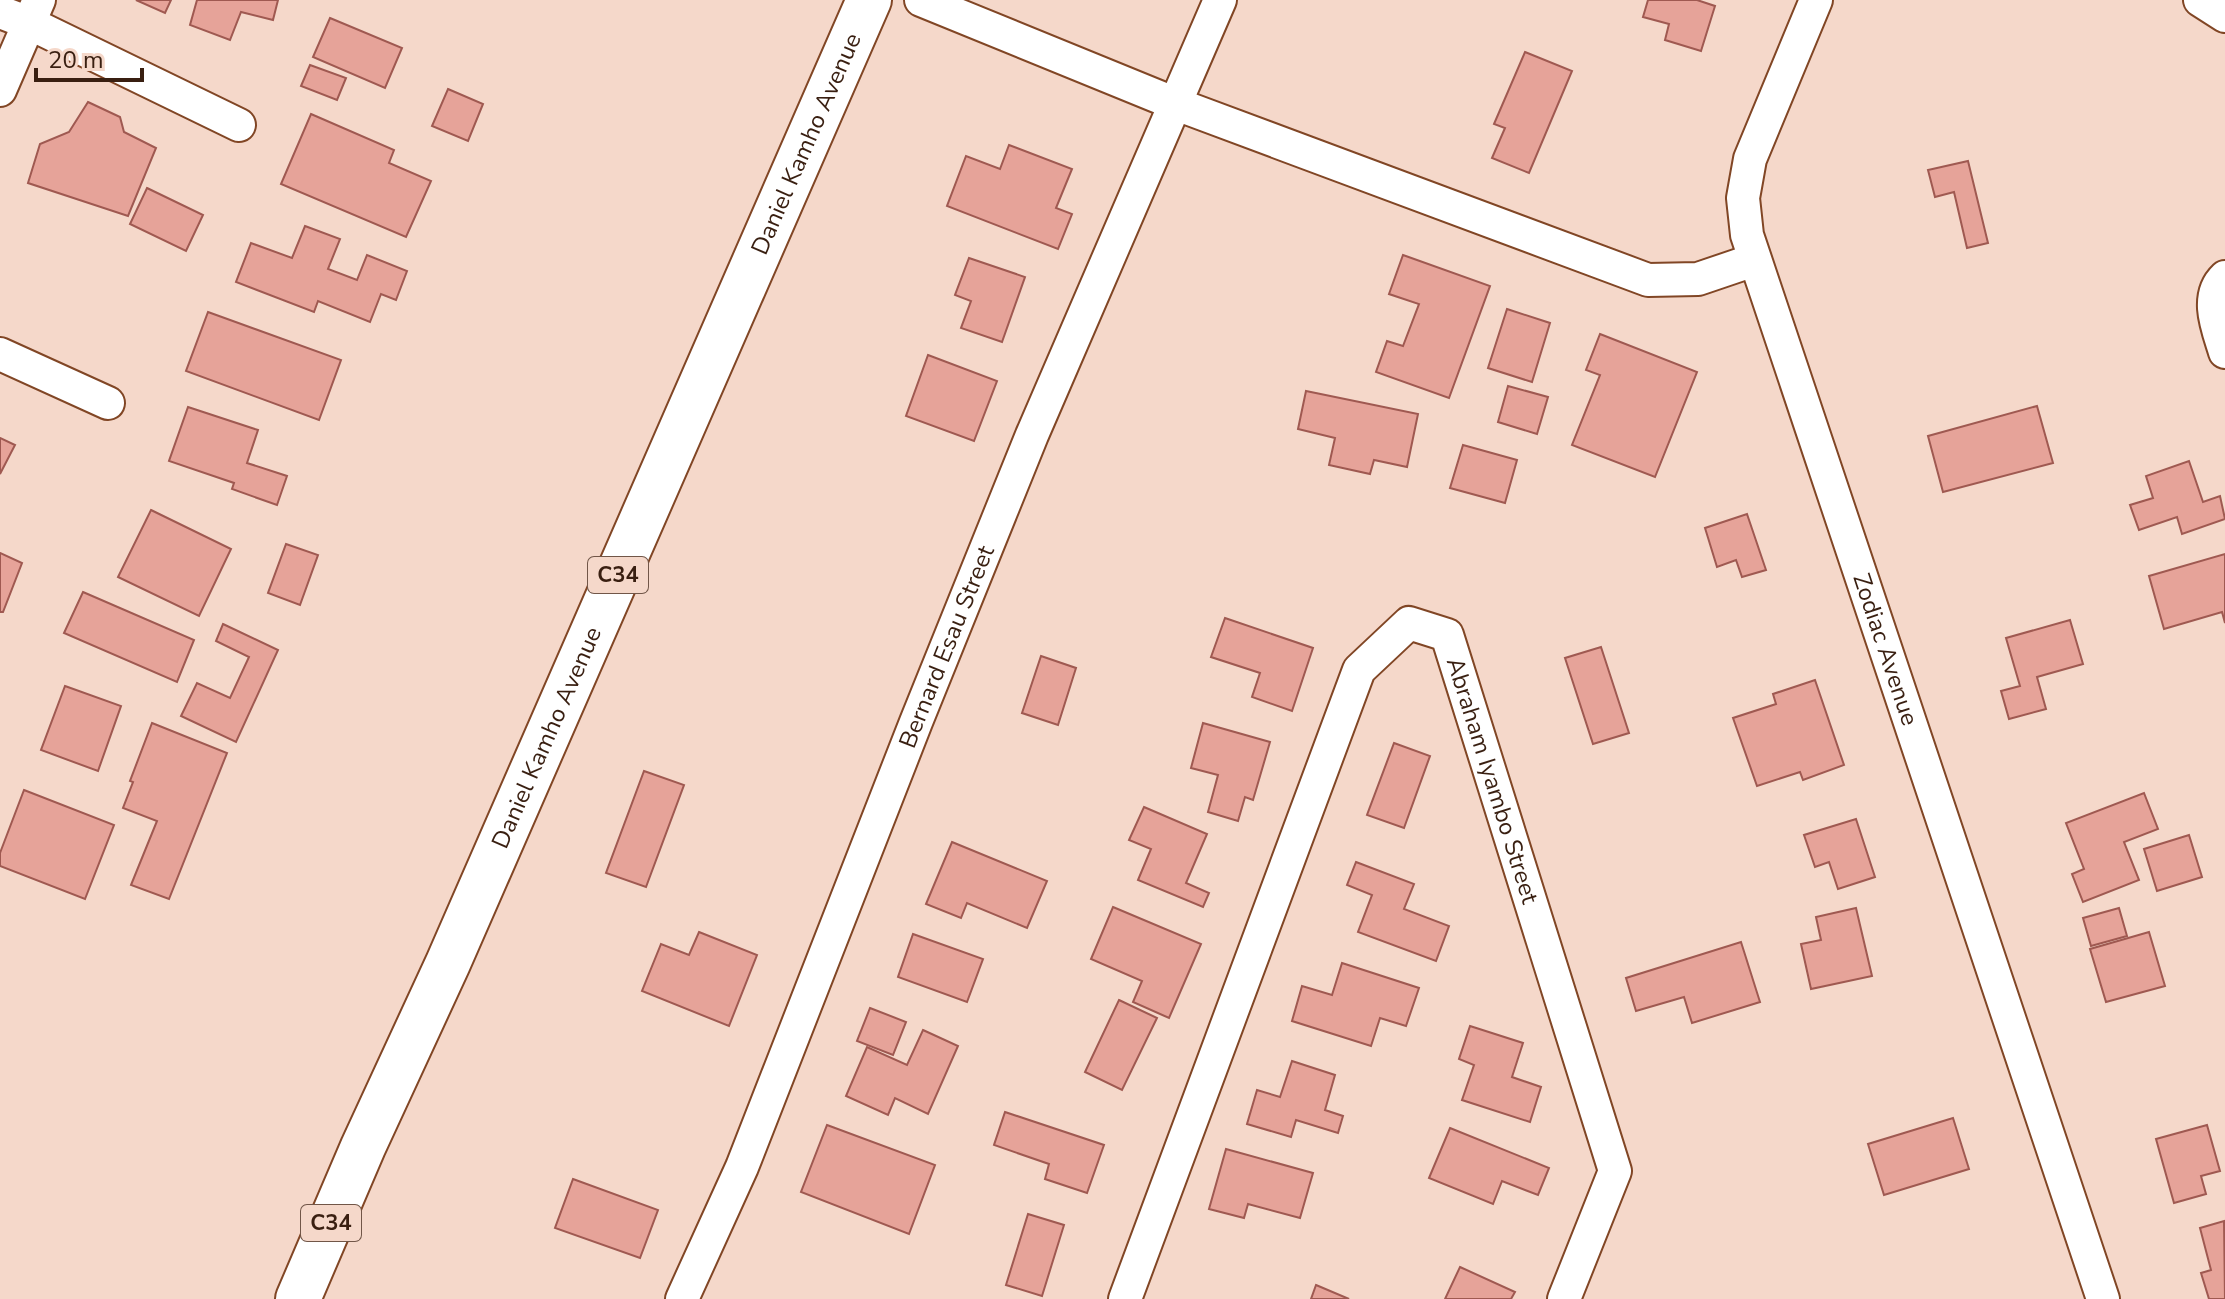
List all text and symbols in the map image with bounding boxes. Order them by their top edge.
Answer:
street label: Daniel Kamho Avenue [744,28,869,260]
scale bar [36,32,142,82]
text: 20 m [48,44,104,76]
street label: Bernard Esau Street [891,540,1002,753]
road number: C34 [588,557,648,593]
street label: Zodiac Avenue [1845,569,1926,730]
street label: Daniel Kamho Avenue [484,622,609,854]
street label: Abraham Iyambo Street [1439,653,1546,908]
road number: C34 [301,1205,361,1241]

